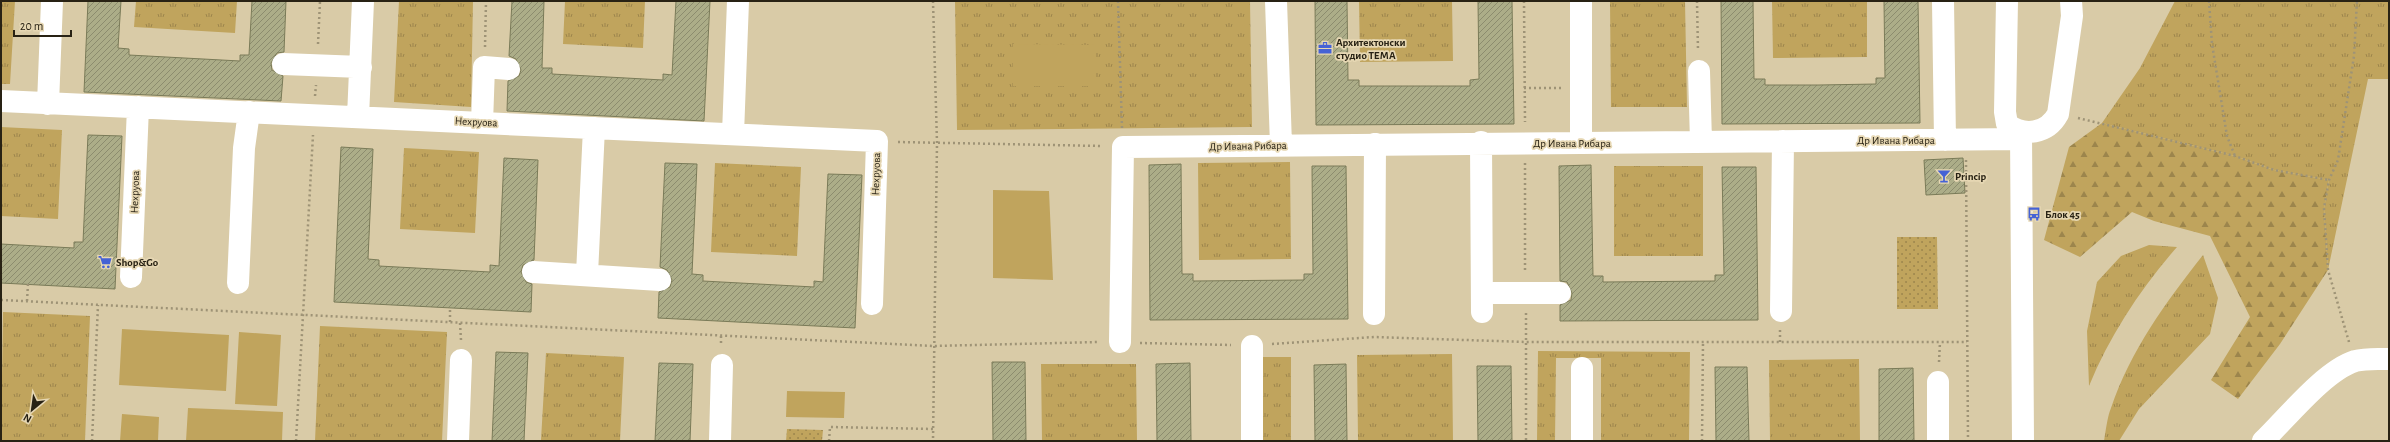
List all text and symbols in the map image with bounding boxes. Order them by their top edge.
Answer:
scale bar [14,12,71,38]
text: 20 m [20,20,43,32]
place label: Архитектонски студио ТЕМА [1336,37,1406,61]
office icon: Архитектонски студио ТЕМА [1317,40,1333,56]
street label: Нехруова [454,115,498,129]
street label: Др Ивана Рибара [1857,135,1935,146]
street label: Др Ивана Рибара [1533,138,1611,149]
street label: Др Ивана Рибара [1209,140,1287,152]
street label: Нехруова [870,152,882,196]
bar icon: Princip [1936,168,1952,184]
street label: Нехруова [129,170,141,214]
place label: Princip [1955,171,1987,182]
bus stop icon: Блок 45 [2026,206,2042,222]
place label: Блок 45 [2045,209,2080,220]
supermarket icon: Shop&Go [97,254,113,270]
place label: Shop&Go [116,257,159,268]
north arrow [12,390,52,430]
text: N [21,412,33,425]

